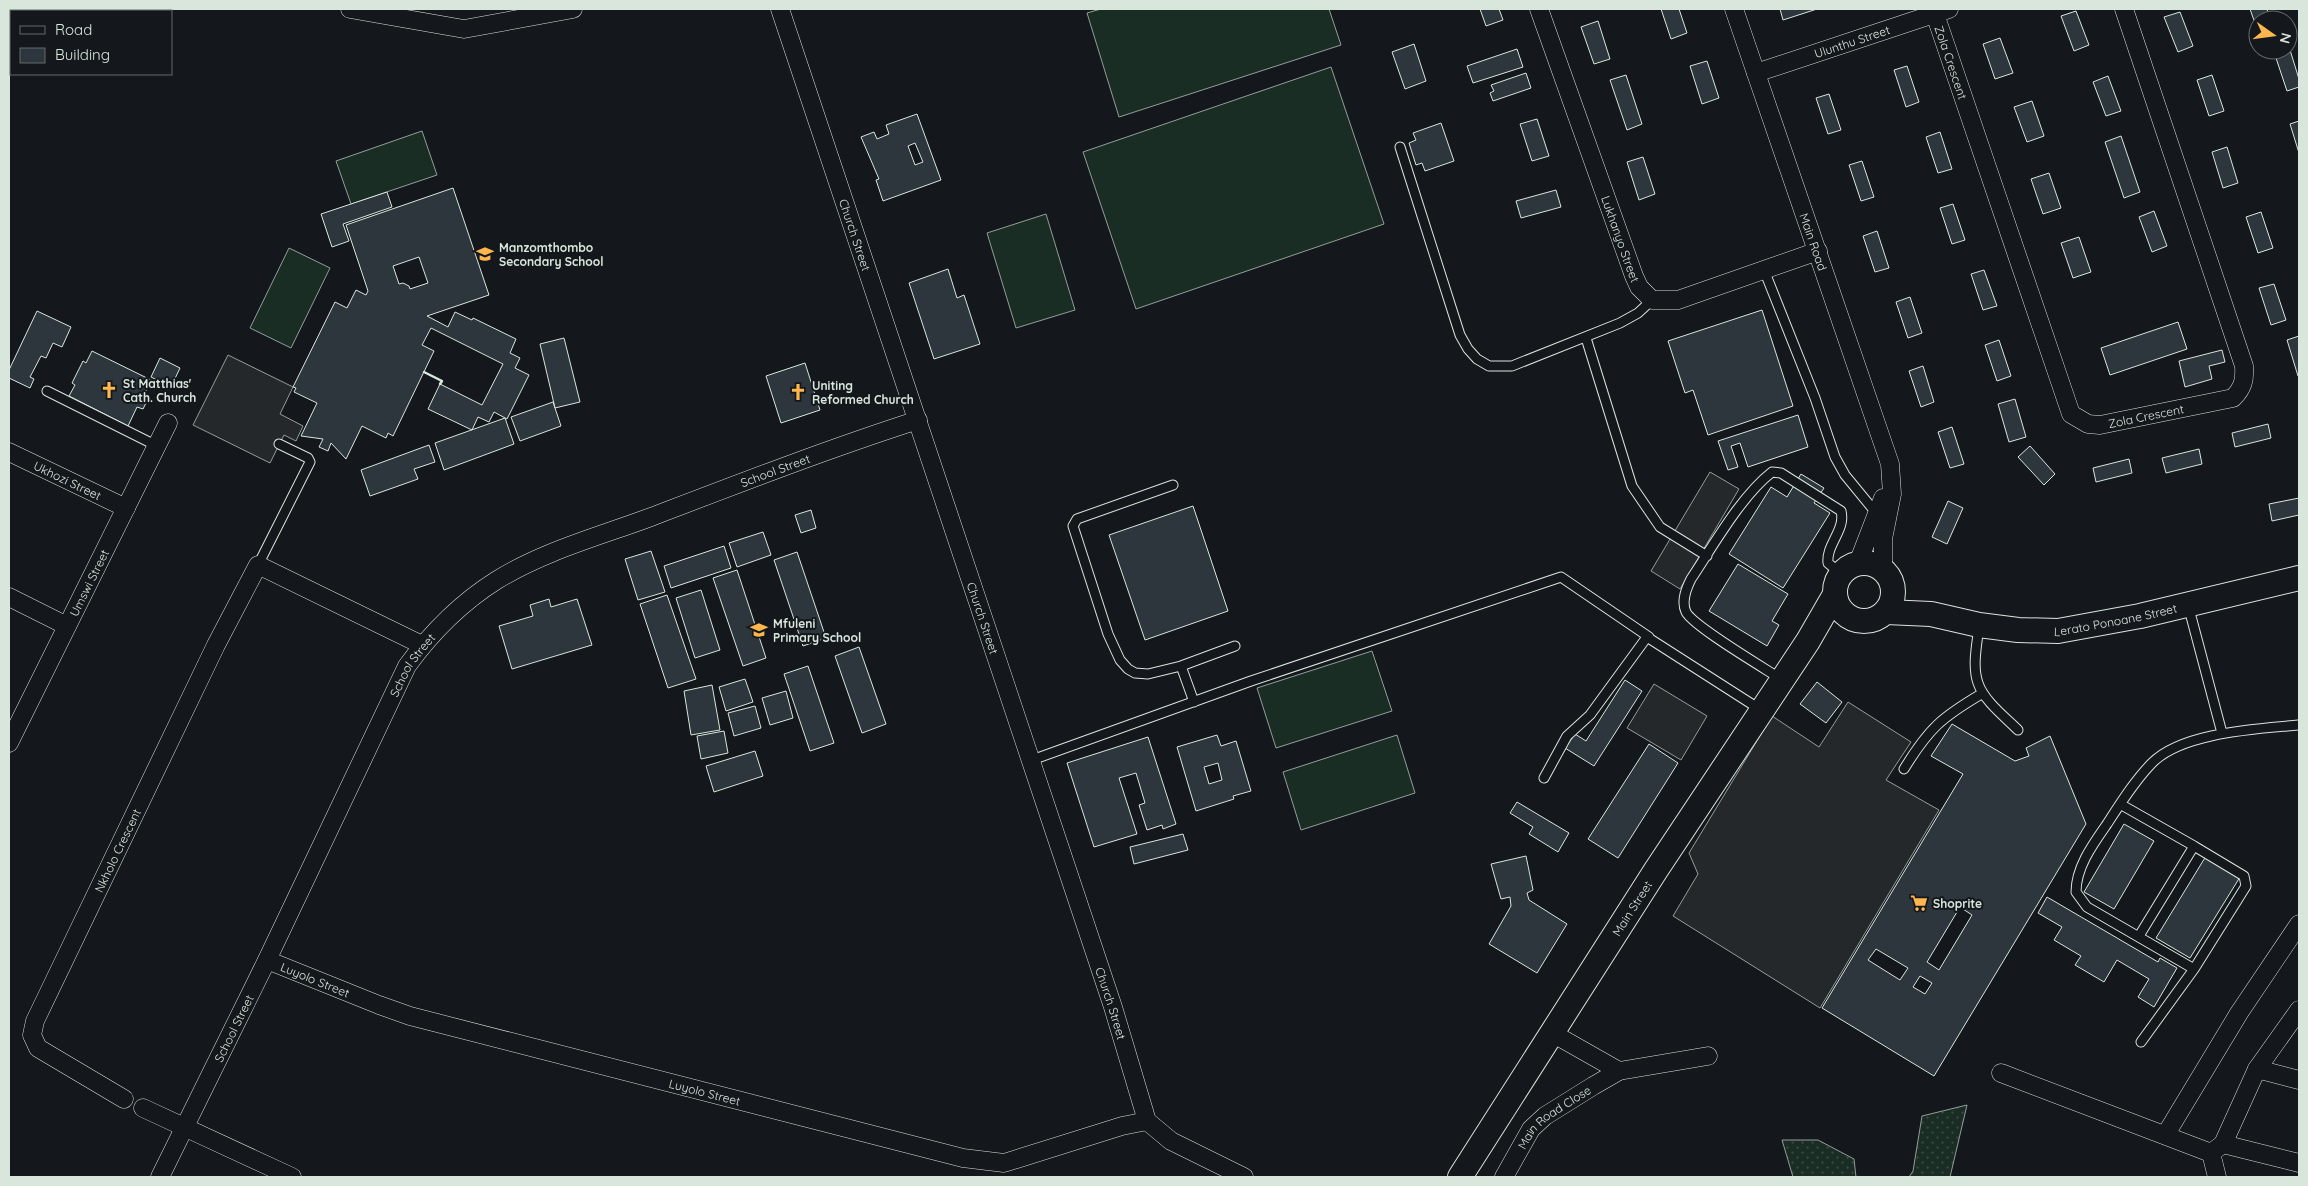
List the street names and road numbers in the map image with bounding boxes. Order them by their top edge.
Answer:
street label: Ulunthu Street [1812,22,1892,61]
street label: Zola Crescent [1932,23,1971,101]
street label: Lukhanyo Street [1599,194,1643,285]
street label: Church Street [836,197,874,273]
street label: Main Road [1797,211,1831,272]
street label: Zola Crescent [2107,401,2185,431]
street label: School Street [738,450,812,490]
street label: Ukhozi Street [31,457,104,503]
street label: Umswi Street [66,547,112,619]
street label: Church Street [964,580,1002,656]
street label: Lerato Ponoane Street [2054,600,2178,639]
street label: School Street [386,630,438,699]
street label: Nkholo Crescent [91,806,144,895]
street label: Main Street [1608,878,1655,939]
street label: Luyolo Street [278,959,352,1000]
street label: Church Street [1093,965,1130,1041]
street label: School Street [211,992,256,1064]
street label: Luyolo Street [668,1075,742,1108]
street label: Main Road Close [1514,1082,1594,1152]

